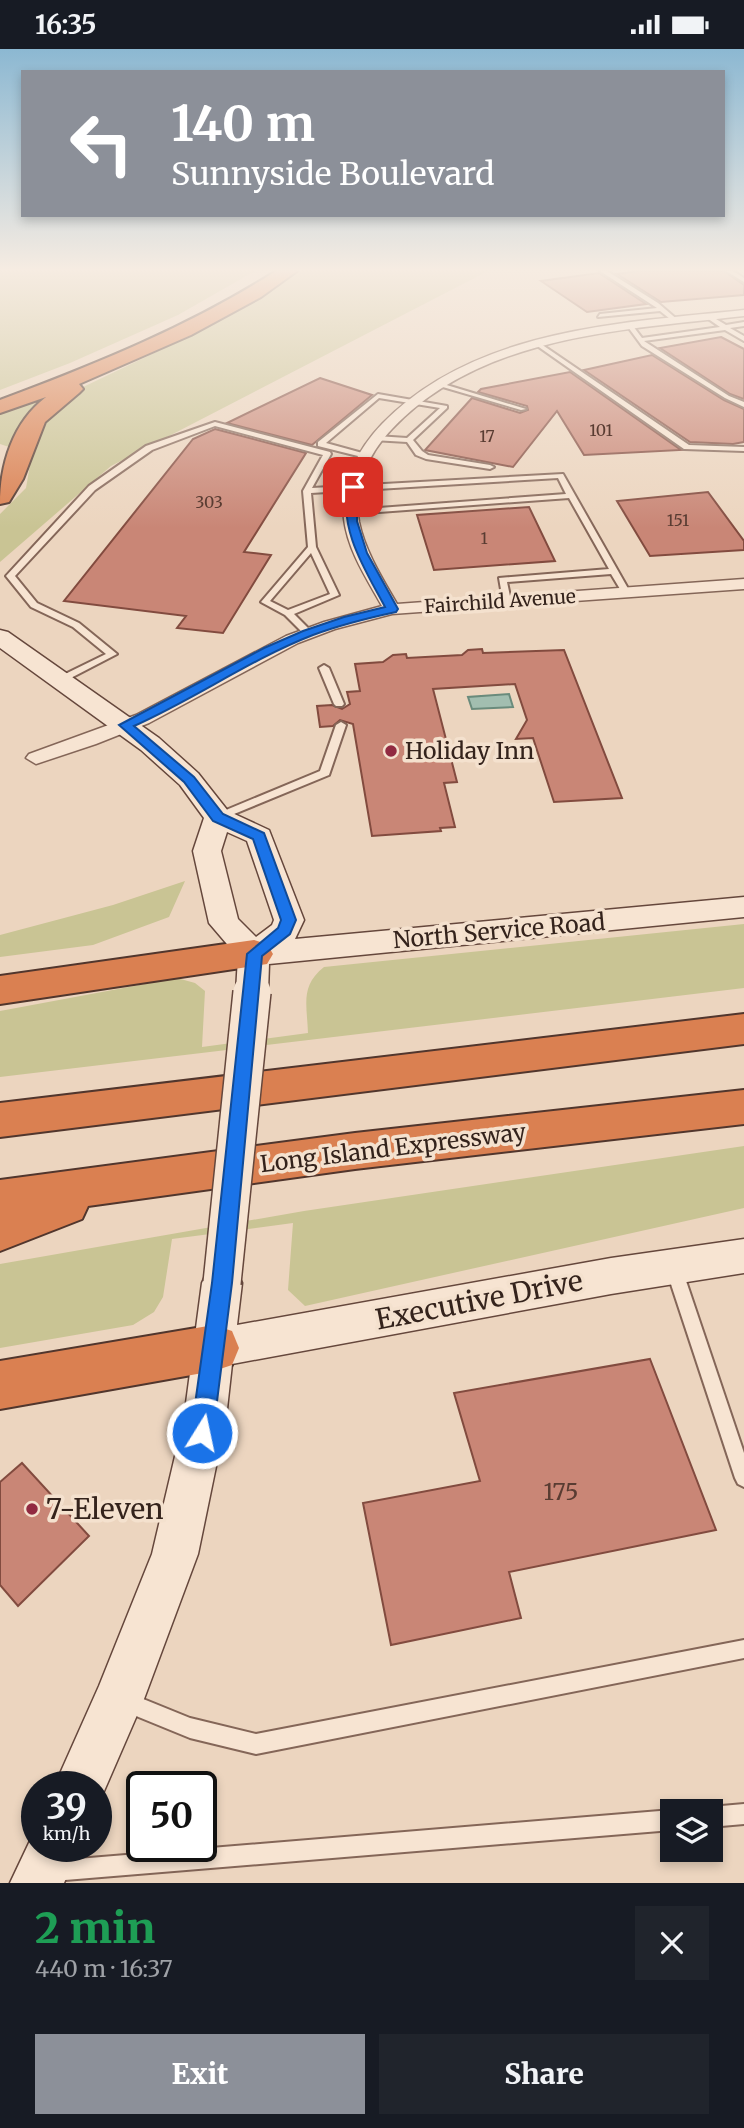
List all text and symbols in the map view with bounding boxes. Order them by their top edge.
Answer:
text: 16:35 [35,8,96,41]
text: 140 m [171,93,315,154]
icon: left [56,98,147,189]
text: Sunnyside Boulevard [171,154,495,194]
house number: 101 [589,420,613,440]
house number: 17 [479,426,495,446]
pin [323,457,383,517]
icon: arrive [334,468,372,506]
house number: 303 [195,492,223,512]
house number: 151 [667,510,689,530]
house number: 1 [480,528,488,548]
street label: Fairchild Avenue [423,584,577,618]
place label: Holiday Inn [405,736,534,765]
marker: Holiday Inn [383,743,399,759]
street label: North Service Road [392,907,606,954]
street label: Long Island Expressway [258,1117,528,1178]
street label: Executive Drive [372,1262,586,1338]
position arrow [165,1396,239,1470]
house number: 175 [544,1477,578,1506]
place label: 7-Eleven [46,1491,164,1527]
marker: 7-Eleven [24,1501,40,1517]
speed limit sign: 50 [126,1771,217,1862]
text: 39 [46,1785,87,1829]
map controls [660,1799,723,1862]
button: layers [660,1799,723,1862]
text: km/h [43,1822,90,1845]
text: 2 min [35,1902,155,1954]
button: close [635,1906,709,1980]
text: 440 m · 16:37 [35,1954,173,1983]
button: Exit [35,2034,365,2114]
button: Share [379,2034,709,2114]

